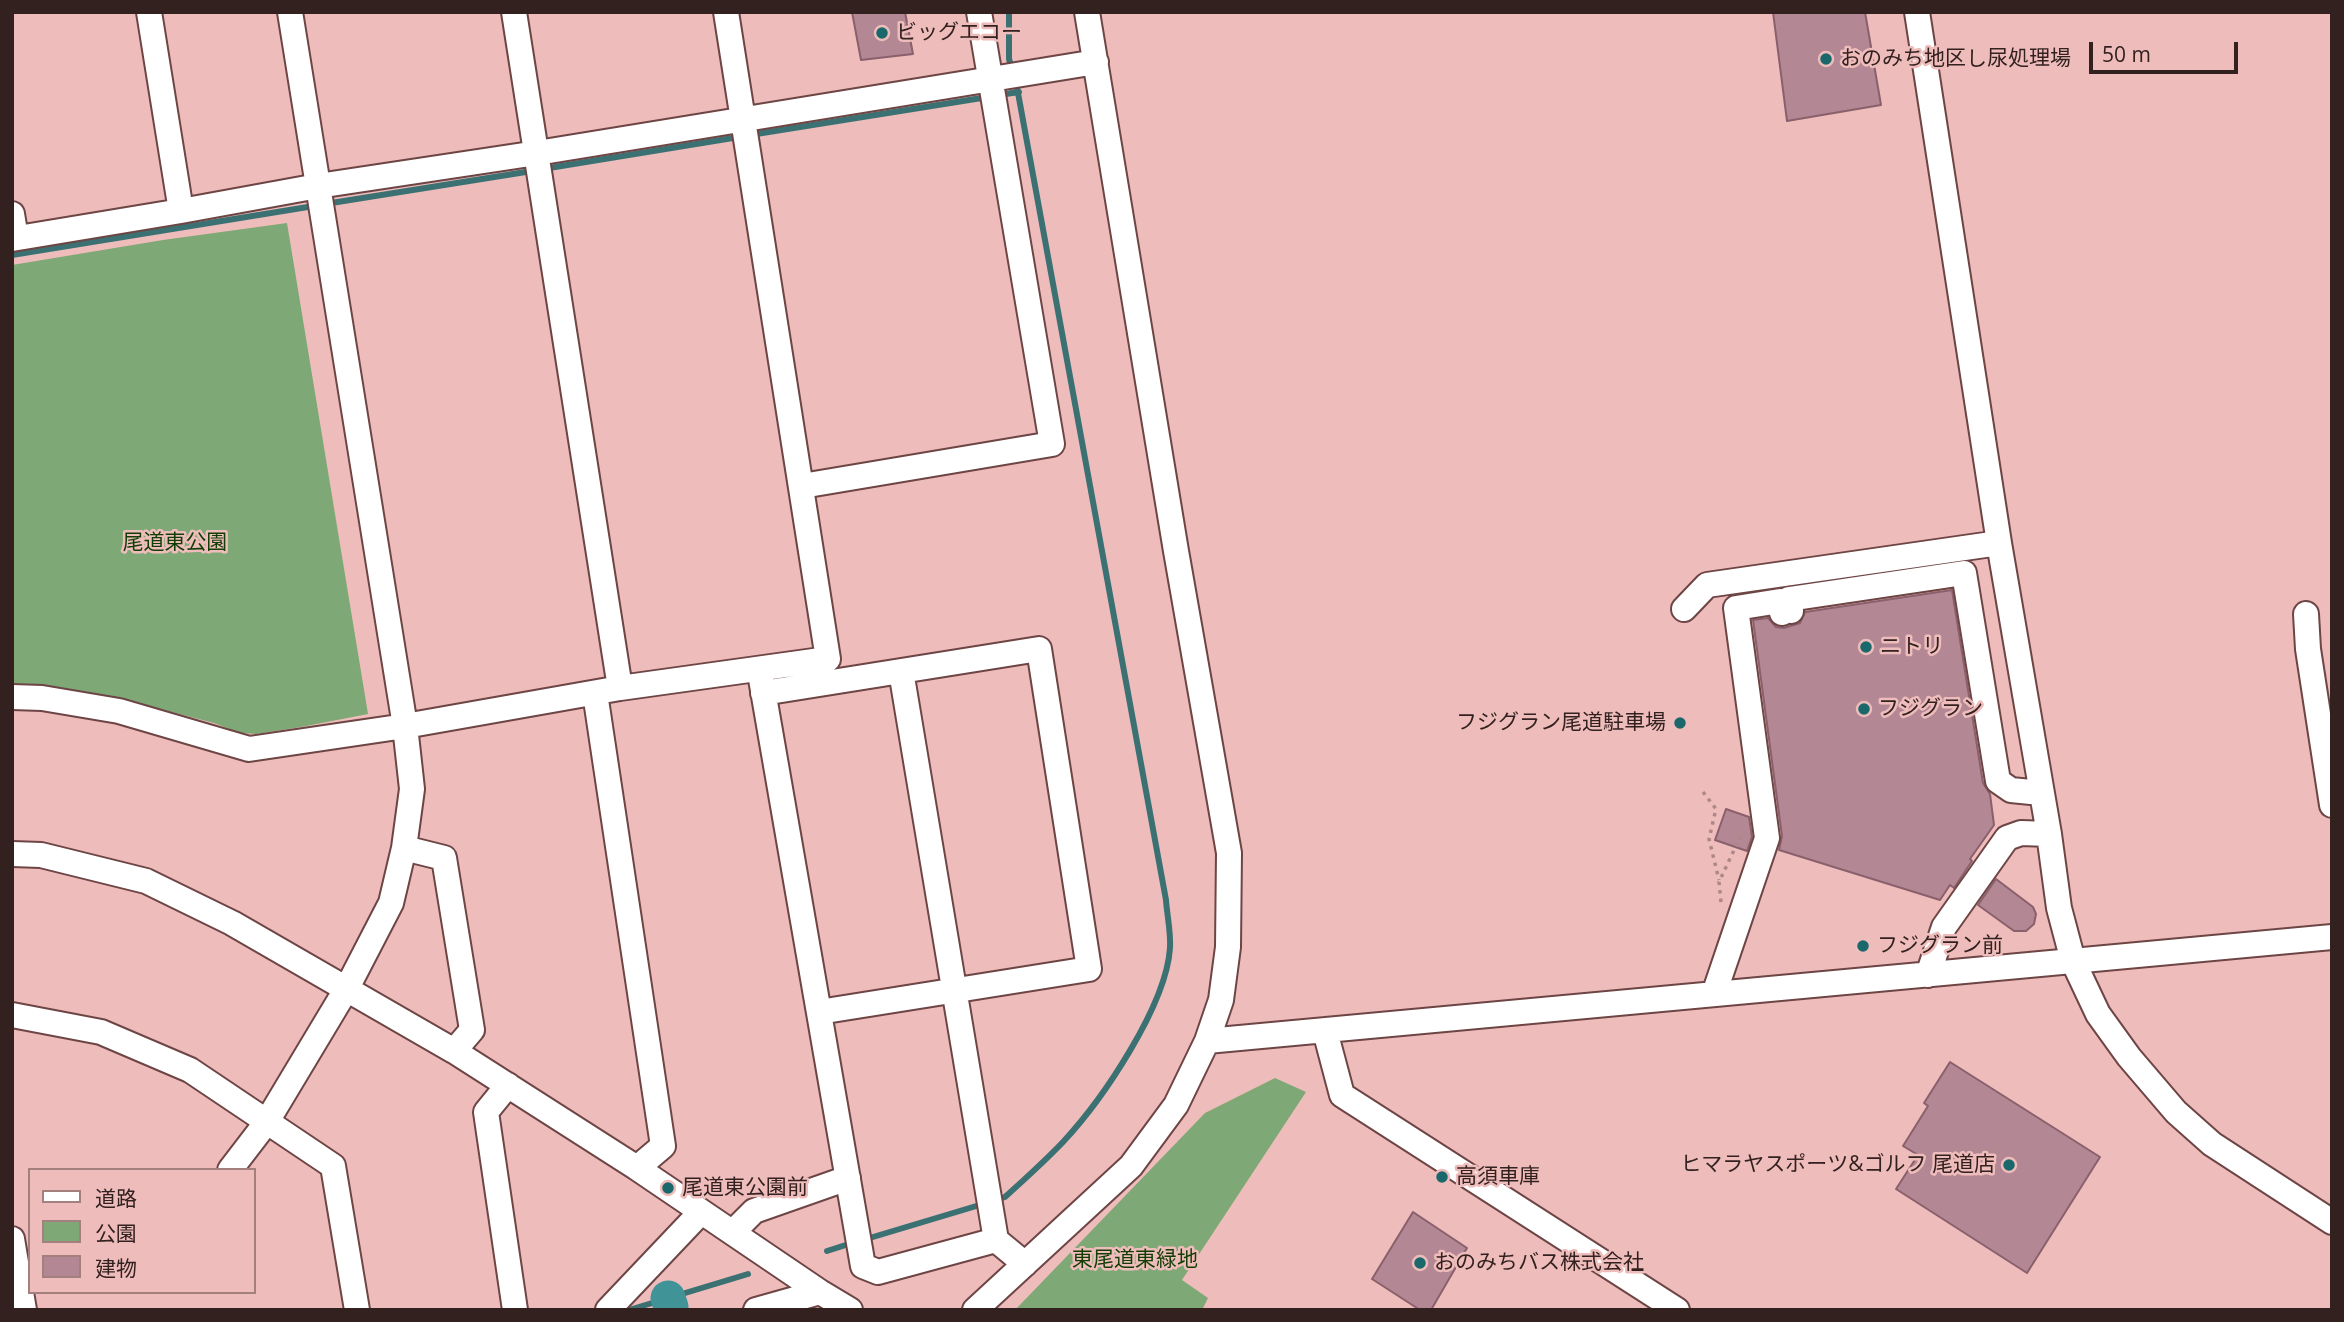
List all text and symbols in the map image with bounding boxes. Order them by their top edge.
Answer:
place label: ビッグエコー [896,20,1022,46]
marker: ビッグエコー [874,25,890,41]
scale bar [2092,28,2241,72]
text: 50 m [2102,40,2151,68]
place label: おのみち地区し尿処理場 [1840,46,2071,72]
marker: おのみち地区し尿処理場 [1818,51,1834,67]
park label: 尾道東公園 [123,530,227,556]
place label: ニトリ [1880,634,1943,660]
marker: ニトリ [1858,639,1874,655]
place label: フジグラン [1878,696,1983,722]
marker: フジグラン [1856,701,1872,717]
place label: フジグラン尾道駐車場 [1456,710,1666,736]
marker: フジグラン尾道駐車場 [1672,715,1688,731]
place label: フジグラン前 [1877,933,2003,959]
marker: フジグラン前 [1855,938,1871,954]
place label: ヒマラヤスポーツ&ゴルフ 尾道店 [1680,1152,1995,1178]
marker: ヒマラヤスポーツ&ゴルフ 尾道店 [2001,1157,2017,1173]
place label: 高須車庫 [1456,1164,1540,1190]
legend [28,1168,256,1294]
marker: 高須車庫 [1434,1169,1450,1185]
place label: 尾道東公園前 [682,1175,808,1201]
marker: 尾道東公園前 [660,1180,676,1196]
text: 道路 [95,1184,137,1212]
text: 公園 [95,1219,137,1247]
park label: 東尾道東緑地 [1072,1247,1198,1273]
place label: おのみちバス株式会社 [1434,1250,1644,1276]
text: 建物 [95,1254,137,1282]
marker: おのみちバス株式会社 [1412,1255,1428,1271]

